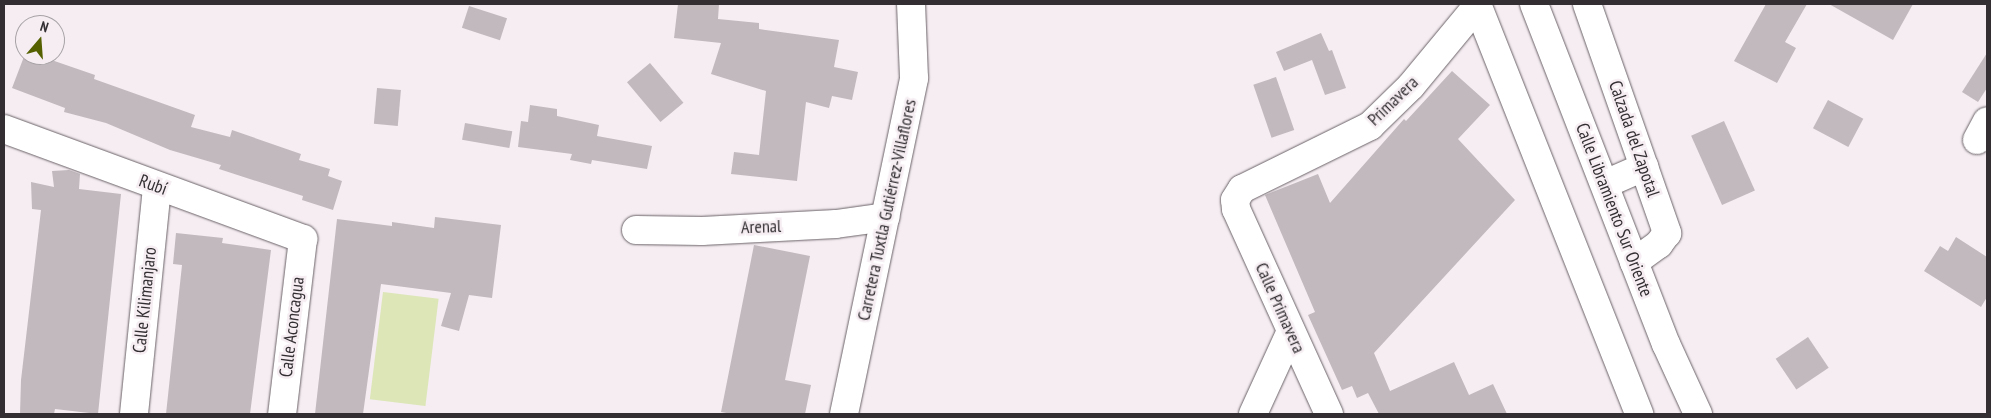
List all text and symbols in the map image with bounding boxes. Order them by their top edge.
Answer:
north arrow [15,15,65,65]
text: N [38,17,51,36]
street label: Primavera [1363,72,1423,130]
street label: Calzada del Zapotal [1604,78,1664,200]
street label: Carretera Tuxtla Gutiérrez-Villaflores [853,97,921,323]
street label: Calle Libramiento Sur Oriente [1571,120,1657,300]
street label: Rubí [136,170,170,200]
street label: Arenal [741,216,781,238]
street label: Calle Kilimanjaro [129,246,161,354]
street label: Calle Primavera [1250,259,1310,357]
street label: Calle Aconcagua [275,275,309,379]

